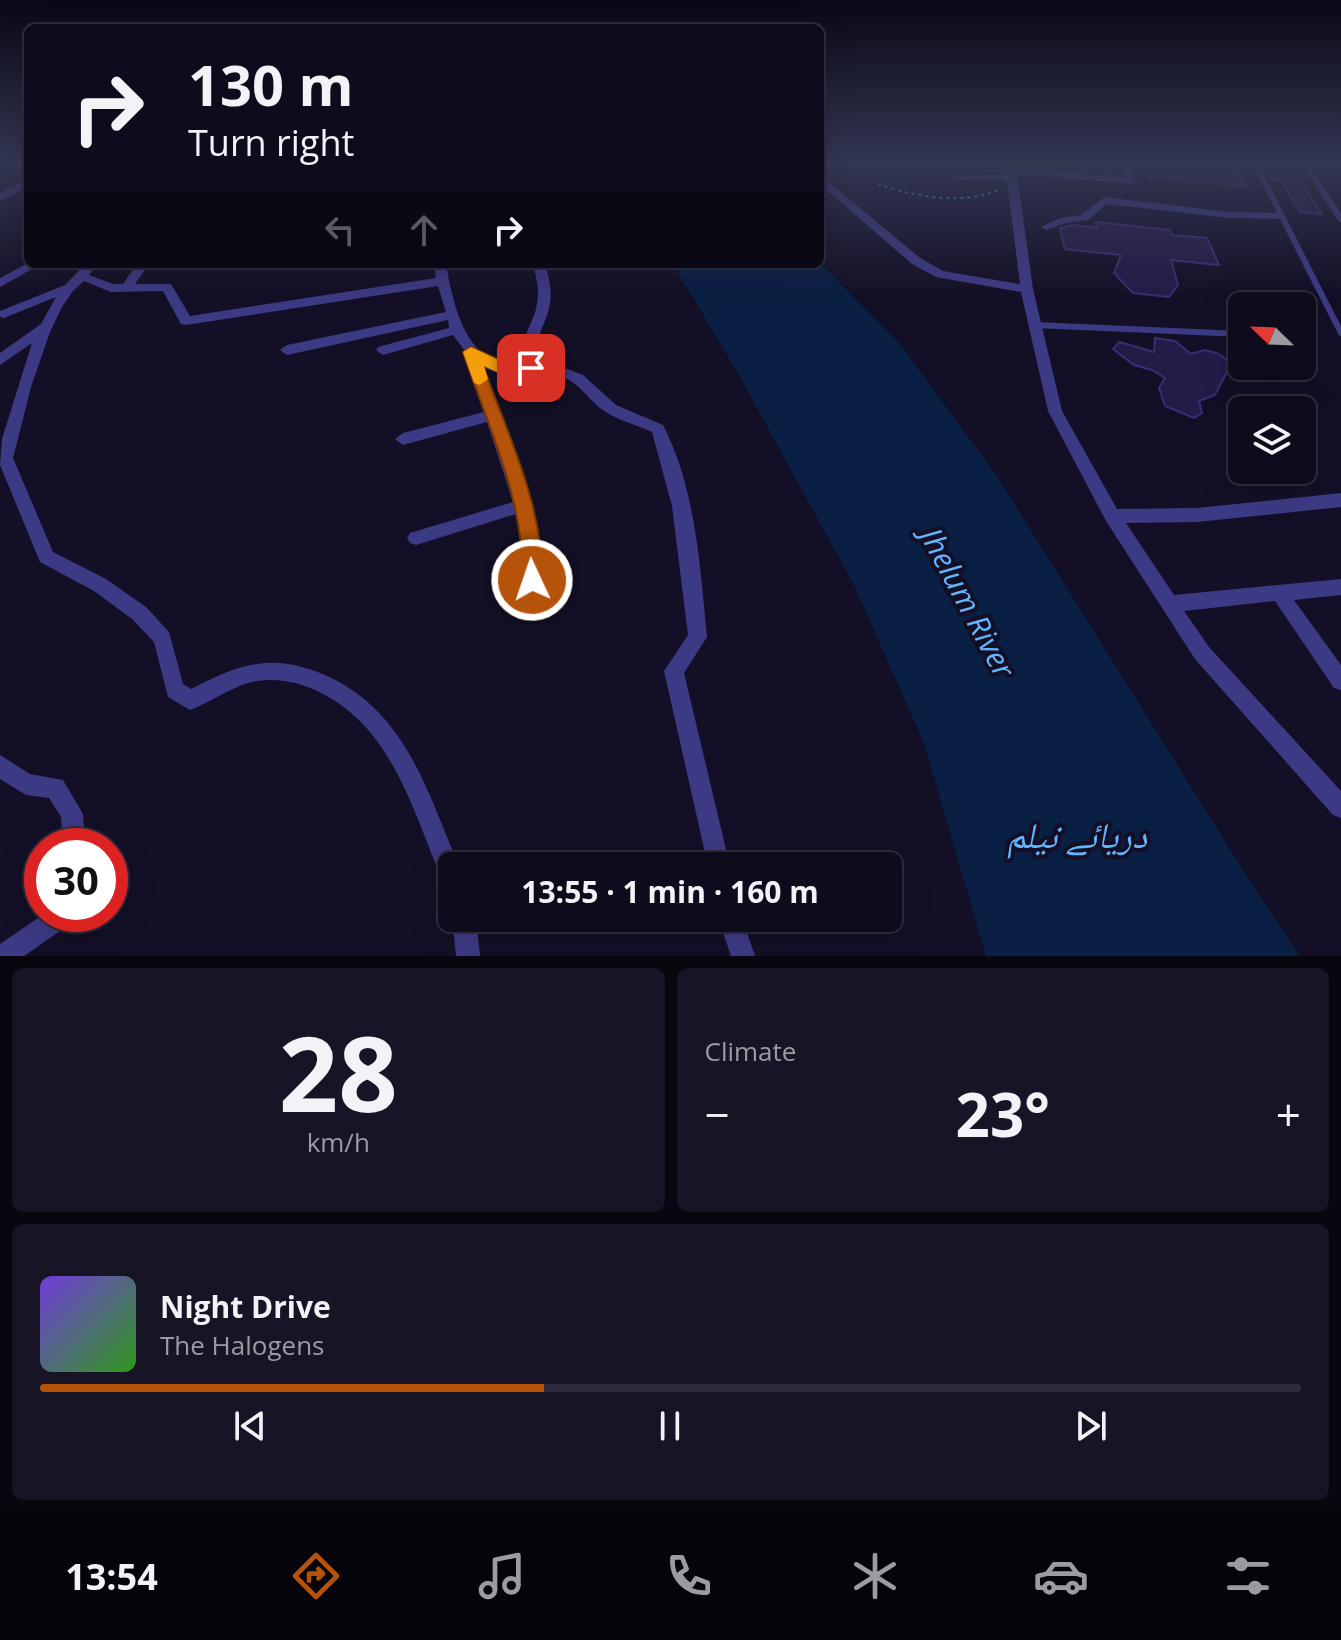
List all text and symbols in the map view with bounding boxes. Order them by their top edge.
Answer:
text: 130 m [188,46,354,122]
icon: right [56,56,160,160]
text: Turn right [188,118,354,167]
icon: left [318,208,362,252]
icon: ahead [402,208,446,252]
icon: right [486,208,530,252]
north arrow [1228,292,1316,380]
map controls [1228,292,1316,484]
pin [497,334,565,402]
icon: arrive [509,346,553,390]
button: layers [1228,396,1316,484]
water label: Jhelum River [909,516,1026,686]
position arrow [490,538,574,622]
water label: دریائے نیلم [1007,810,1147,859]
speed limit sign: 30 [24,828,128,932]
text: 13:55 · 1 min · 160 m [521,871,819,912]
text: 28 [279,1001,398,1142]
text: Climate [705,1033,796,1069]
text: 23° [956,1073,1050,1155]
text: − [705,1084,730,1144]
text: + [1276,1084,1301,1144]
text: km/h [307,1124,370,1160]
text: Night Drive [160,1286,331,1327]
text: The Halogens [160,1327,325,1363]
icon: previous [228,1404,272,1448]
icon: pause [648,1404,692,1448]
icon: next [1069,1404,1113,1448]
icon: directions [288,1548,344,1604]
icon: music [474,1548,530,1604]
icon: phone [661,1548,717,1604]
icon: climate [847,1548,903,1604]
icon: car [1033,1548,1089,1604]
icon: filters [1220,1548,1276,1604]
text: 13:54 [65,1552,158,1601]

